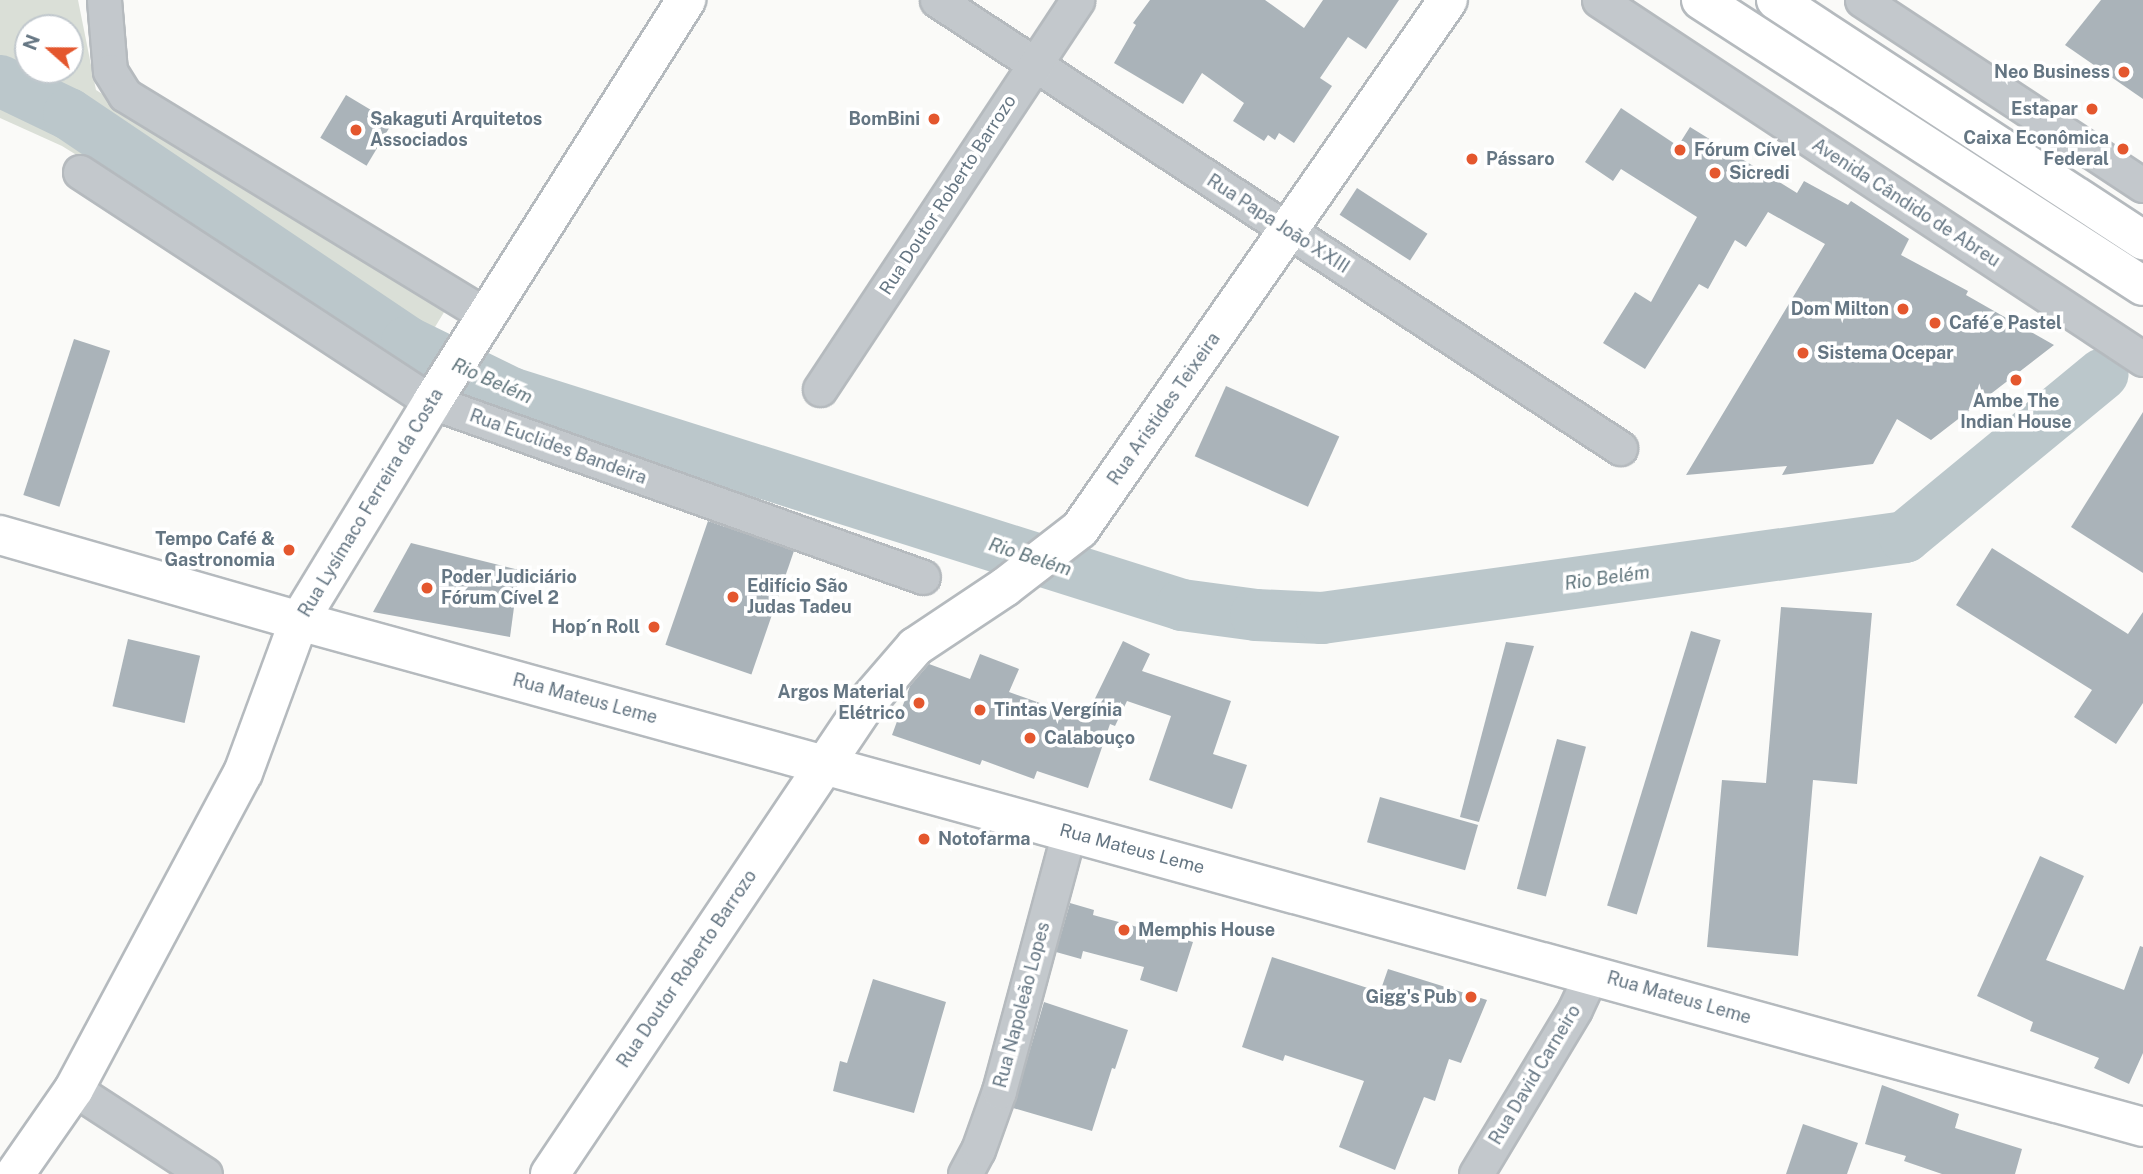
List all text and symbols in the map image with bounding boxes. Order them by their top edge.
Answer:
north arrow [14,14,84,84]
text: N [18,31,44,53]
place label: Neo Business [1994,61,2110,83]
marker: Neo Business [2116,64,2132,80]
street label: Rua Doutor Roberto Barrozo [875,91,1021,299]
place label: Estapar [2011,98,2078,120]
marker: Estapar [2084,101,2100,117]
place label: BomBini [848,108,920,130]
place label: Sakaguti Arquitetos Associados [370,109,542,152]
marker: BomBini [926,111,942,127]
marker: Sakaguti Arquitetos Associados [348,122,364,138]
place label: Caixa Econômica Federal [1963,128,2109,170]
street label: Avenida Cândido de Abreu [1808,134,2004,272]
place label: Fórum Cível [1694,139,1796,161]
marker: Caixa Econômica Federal [2115,141,2131,157]
marker: Fórum Cível [1672,142,1688,158]
place label: Pássaro [1486,148,1555,170]
marker: Pássaro [1464,151,1480,167]
place label: Sicredi [1729,162,1790,184]
marker: Sicredi [1707,165,1723,181]
street label: Rua Papa João XXIII [1203,170,1353,278]
place label: Dom Milton [1791,298,1889,320]
marker: Dom Milton [1895,301,1911,317]
place label: Café e Pastel [1949,312,2062,334]
marker: Café e Pastel [1927,315,1943,331]
street label: Rua Aristides Teixeira [1103,329,1225,489]
place label: Sistema Ocepar [1817,342,1954,364]
marker: Sistema Ocepar [1795,345,1811,361]
water label: Rio Belém [448,353,536,409]
marker: Ambe The Indian House [2008,372,2024,388]
street label: Rua Lysímaco Ferreira da Costa [294,385,448,621]
place label: Ambe The Indian House [1960,391,2072,434]
street label: Rua Euclides Bandeira [467,405,649,489]
place label: Tempo Café & Gastronomia [155,529,275,572]
water label: Rio Belém [986,533,1074,581]
marker: Tempo Café & Gastronomia [281,542,297,558]
water label: Rio Belém [1563,561,1651,595]
place label: Poder Judiciário Fórum Cível 2 [441,567,577,610]
place label: Edifício São Judas Tadeu [747,576,852,618]
marker: Poder Judiciário Fórum Cível 2 [419,580,435,596]
marker: Edifício São Judas Tadeu [725,589,741,605]
place label: Hop´n Roll [551,616,640,638]
marker: Hop´n Roll [646,619,662,635]
street label: Rua Mateus Leme [510,669,660,729]
place label: Argos Material Elétrico [777,682,905,724]
marker: Argos Material Elétrico [911,695,927,711]
place label: Tintas Vergínia [994,699,1123,721]
marker: Tintas Vergínia [972,702,988,718]
place label: Calabouço [1044,727,1135,749]
marker: Calabouço [1022,730,1038,746]
street label: Rua Mateus Leme [1057,819,1207,879]
place label: Notofarma [938,828,1030,850]
marker: Notofarma [916,831,932,847]
street label: Rua Doutor Roberto Barrozo [613,866,761,1072]
place label: Memphis House [1138,919,1275,941]
street label: Rua Napoleão Lopes [989,920,1055,1090]
marker: Memphis House [1116,922,1132,938]
street label: Rua Mateus Leme [1604,967,1754,1029]
place label: Gigg's Pub [1365,986,1457,1008]
marker: Gigg's Pub [1463,989,1479,1005]
street label: Rua David Carneiro [1485,1001,1585,1149]

